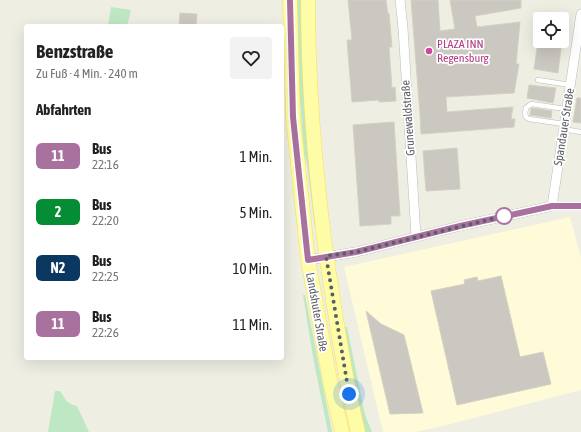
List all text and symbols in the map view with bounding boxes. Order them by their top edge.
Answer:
map controls [533,12,569,48]
button: locate [533,12,569,48]
button: heart [230,37,272,79]
place label: PLAZA INN Regensburg [437,37,490,65]
text: Benzstraße [36,40,113,62]
marker: PLAZA INN Regensburg [424,46,434,56]
text: Zu Fuß · 4 Min. · 240 m [36,66,138,81]
street label: Grunewaldstraße [398,80,418,156]
street label: Spandauer Straße [551,87,577,167]
text: Abfahrten [36,101,91,118]
text: Bus [92,140,112,157]
text: 11 [51,148,65,164]
text: 1 Min. [239,148,272,165]
text: 22:16 [92,157,119,172]
text: Bus [92,196,112,213]
text: 2 [55,204,61,220]
text: 5 Min. [239,204,272,221]
unlabelled marker [495,207,513,225]
text: 22:20 [92,213,119,228]
text: Bus [92,252,112,269]
text: N2 [51,260,65,276]
text: 10 Min. [232,260,272,277]
text: 22:25 [92,269,119,284]
street label: Landshuter Straße [303,271,331,353]
text: Bus [92,308,112,325]
text: 11 [51,316,65,332]
text: 11 Min. [232,316,272,333]
text: 22:26 [92,325,119,340]
your location [339,384,359,404]

